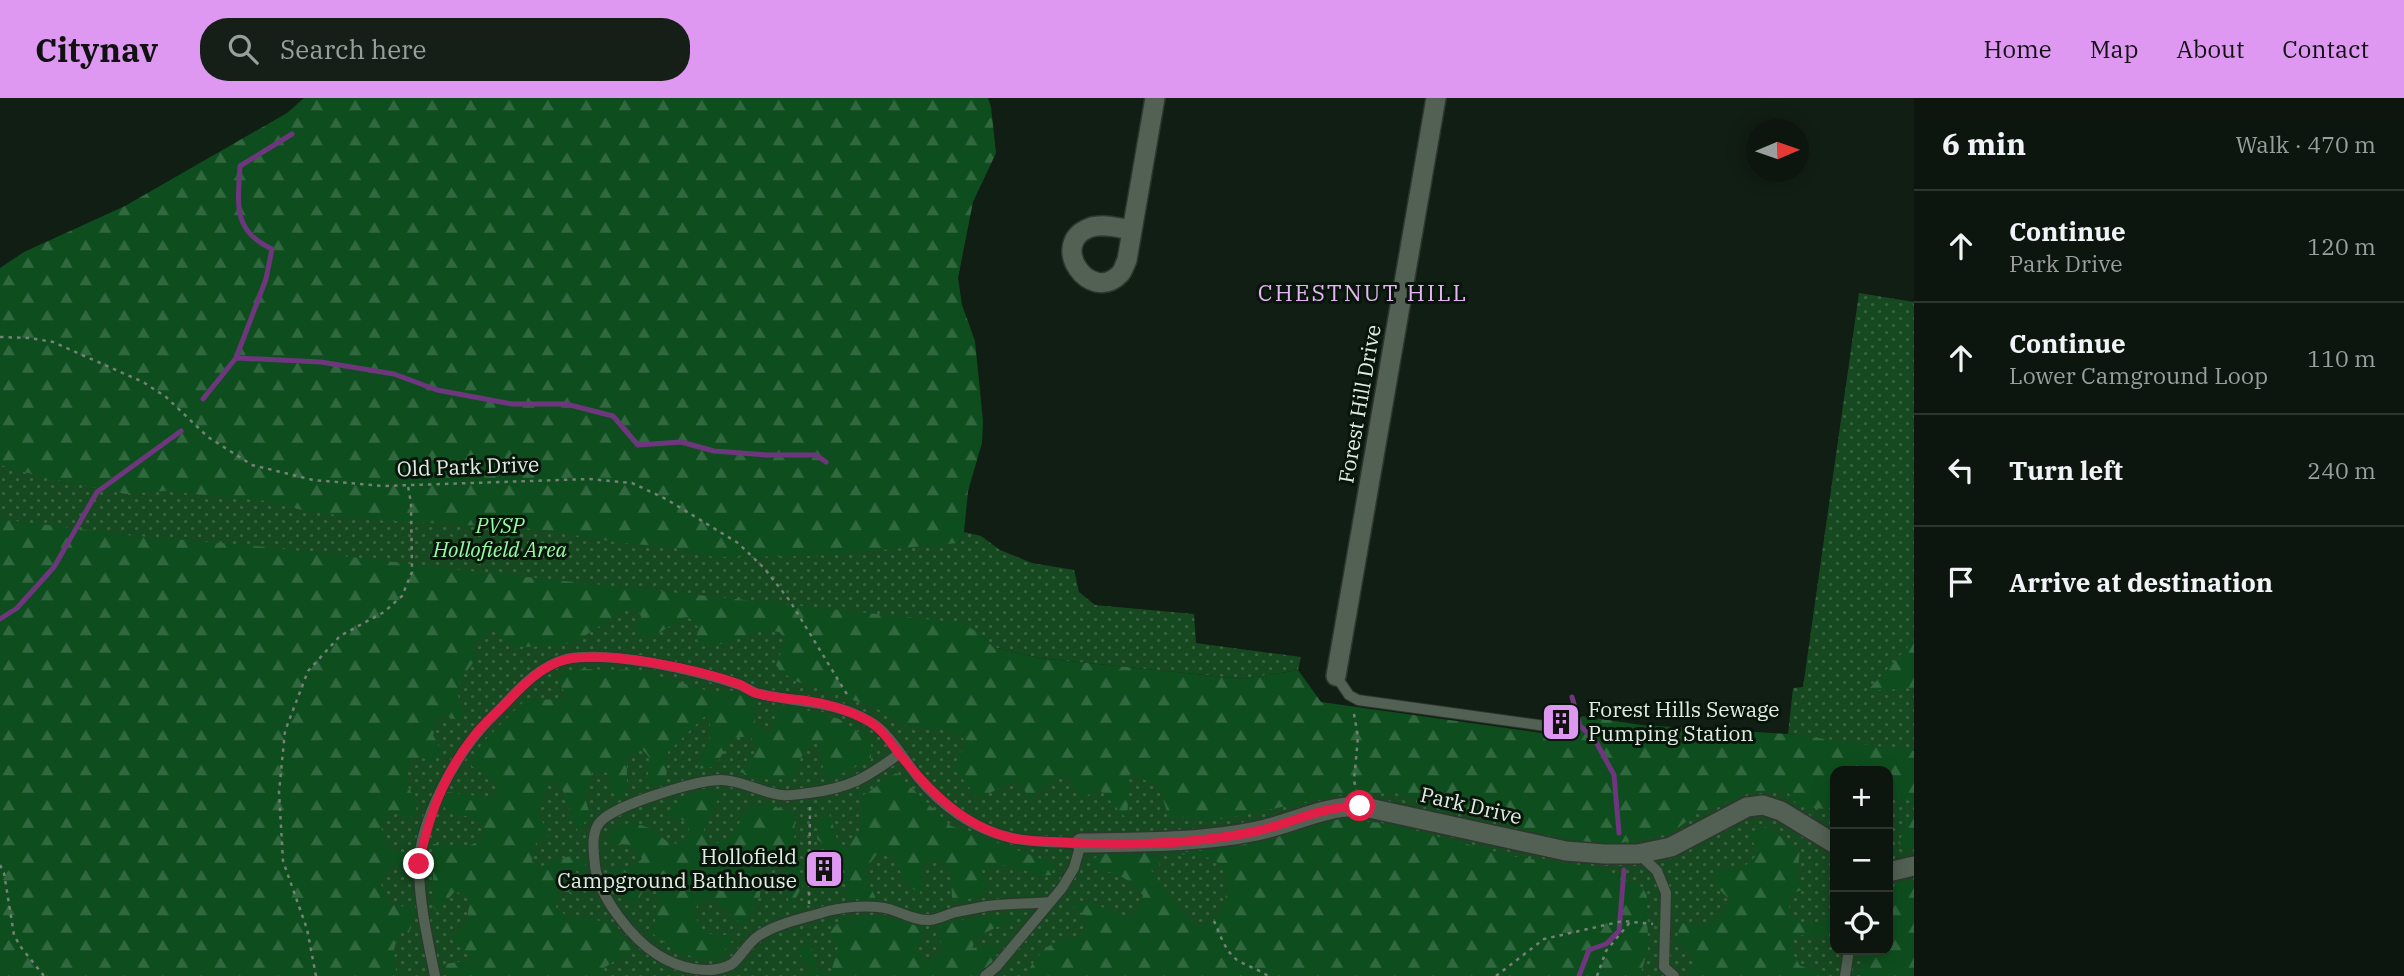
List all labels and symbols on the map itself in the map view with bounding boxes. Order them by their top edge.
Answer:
north arrow [1746,119,1809,182]
district label: CHESTNUT HILL [1258,277,1468,307]
street label: Forest Hill Drive [1331,322,1387,485]
street label: Old Park Drive [396,450,540,482]
park label: PVSP Hollofield Area [432,511,568,563]
place label: Forest Hills Sewage Pumping Station [1588,695,1780,747]
building icon: Forest Hills Sewage Pumping Station [1540,701,1582,743]
street label: Park Drive [1418,780,1525,830]
route start [1344,790,1375,821]
place label: Hollofield Campground Bathhouse [557,842,797,894]
route end [403,848,434,879]
building icon: Hollofield Campground Bathhouse [803,848,845,890]

